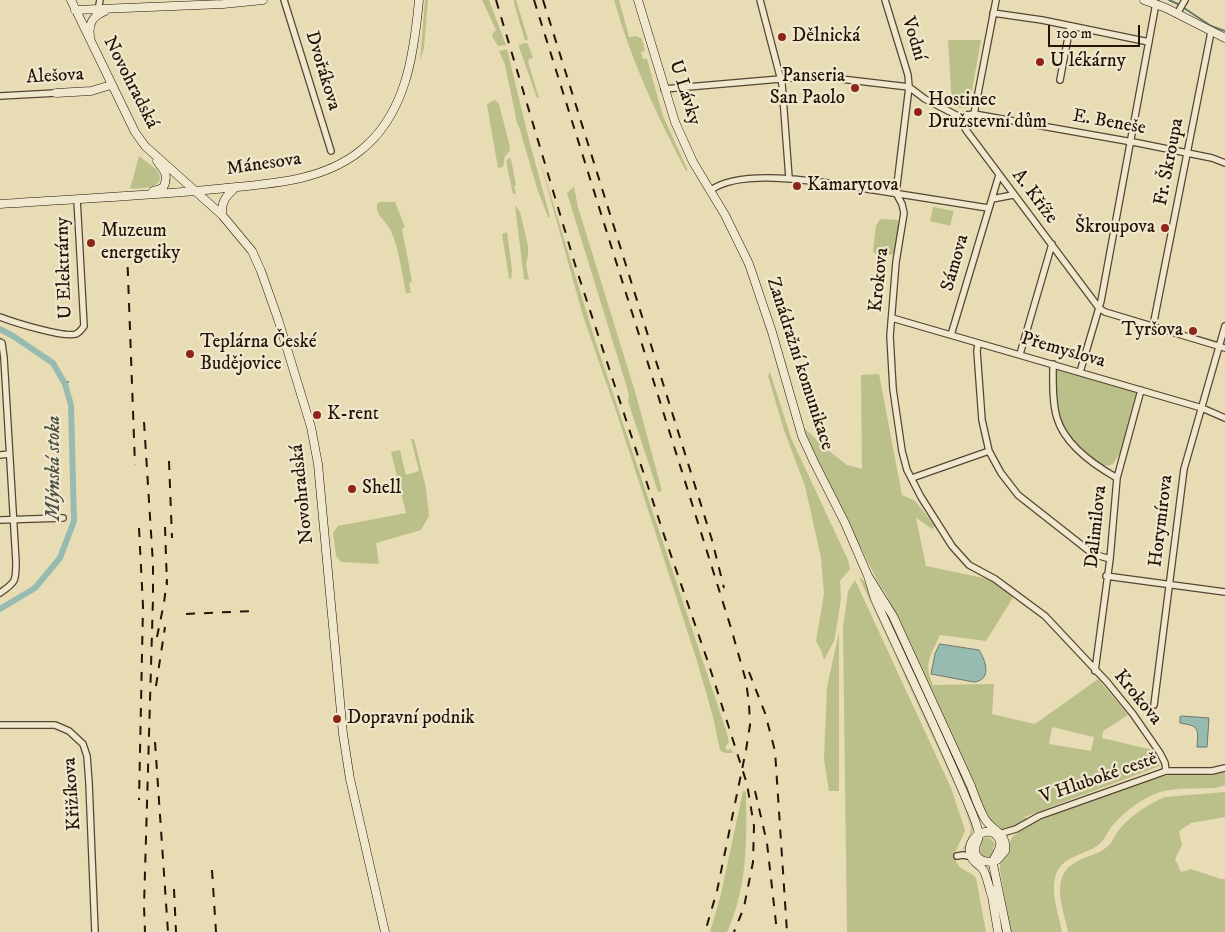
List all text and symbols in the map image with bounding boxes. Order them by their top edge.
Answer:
street label: Vodní [896,14,930,64]
scale bar [1050,15,1142,47]
text: 100 m [1056,24,1092,43]
place label: Dělnická [792,26,860,48]
street label: Dvořákova [299,29,345,113]
marker: Dělnická [776,31,788,43]
street label: Novohradská [97,33,163,133]
place label: U lékárny [1050,51,1126,73]
marker: U lékárny [1034,56,1046,68]
street label: U Lávky [663,58,705,128]
street label: Alešova [26,64,84,90]
place label: Panseria San Paolo [770,66,845,110]
marker: Panseria San Paolo [849,82,861,94]
place label: Hostinec Družstevní dům [928,90,1047,134]
street label: E. Beneše [1071,105,1147,141]
marker: Hostinec Družstevní dům [912,106,924,118]
street label: Fr. Škroupa [1150,116,1190,208]
street label: Mánesova [225,148,303,182]
street label: A. Kříže [1006,165,1062,229]
place label: Kamarytova [807,175,899,197]
marker: Kamarytova [791,180,803,192]
street label: U Elektrárny [52,217,78,319]
place label: Škroupova [1075,217,1155,239]
place label: Muzeum energetiky [101,221,180,265]
marker: Škroupova [1159,222,1171,234]
street label: Sámova [937,232,975,294]
marker: Muzeum energetiky [85,237,97,249]
street label: Krokova [865,247,895,313]
street label: Zanádražní komunikace [760,275,838,453]
place label: Tyršova [1121,320,1183,342]
marker: Tyršova [1187,325,1199,337]
street label: Přemyslova [1018,328,1108,374]
place label: Teplárna České Budějovice [200,332,317,376]
marker: Teplárna České Budějovice [184,348,196,360]
place label: K-rent [327,404,379,426]
marker: K-rent [311,409,323,421]
water label: Mlýnská stoka [43,416,67,520]
street label: Novohradská [286,443,320,545]
street label: Horymírova [1145,474,1179,568]
place label: Shell [362,478,401,500]
marker: Shell [346,483,358,495]
street label: Dalimilova [1081,484,1113,570]
street label: Krokova [1108,666,1166,730]
place label: Dopravní podnik [347,708,475,730]
marker: Dopravní podnik [331,713,343,725]
street label: V Hluboké cestě [1037,748,1161,810]
street label: Křižíkova [59,757,87,831]

